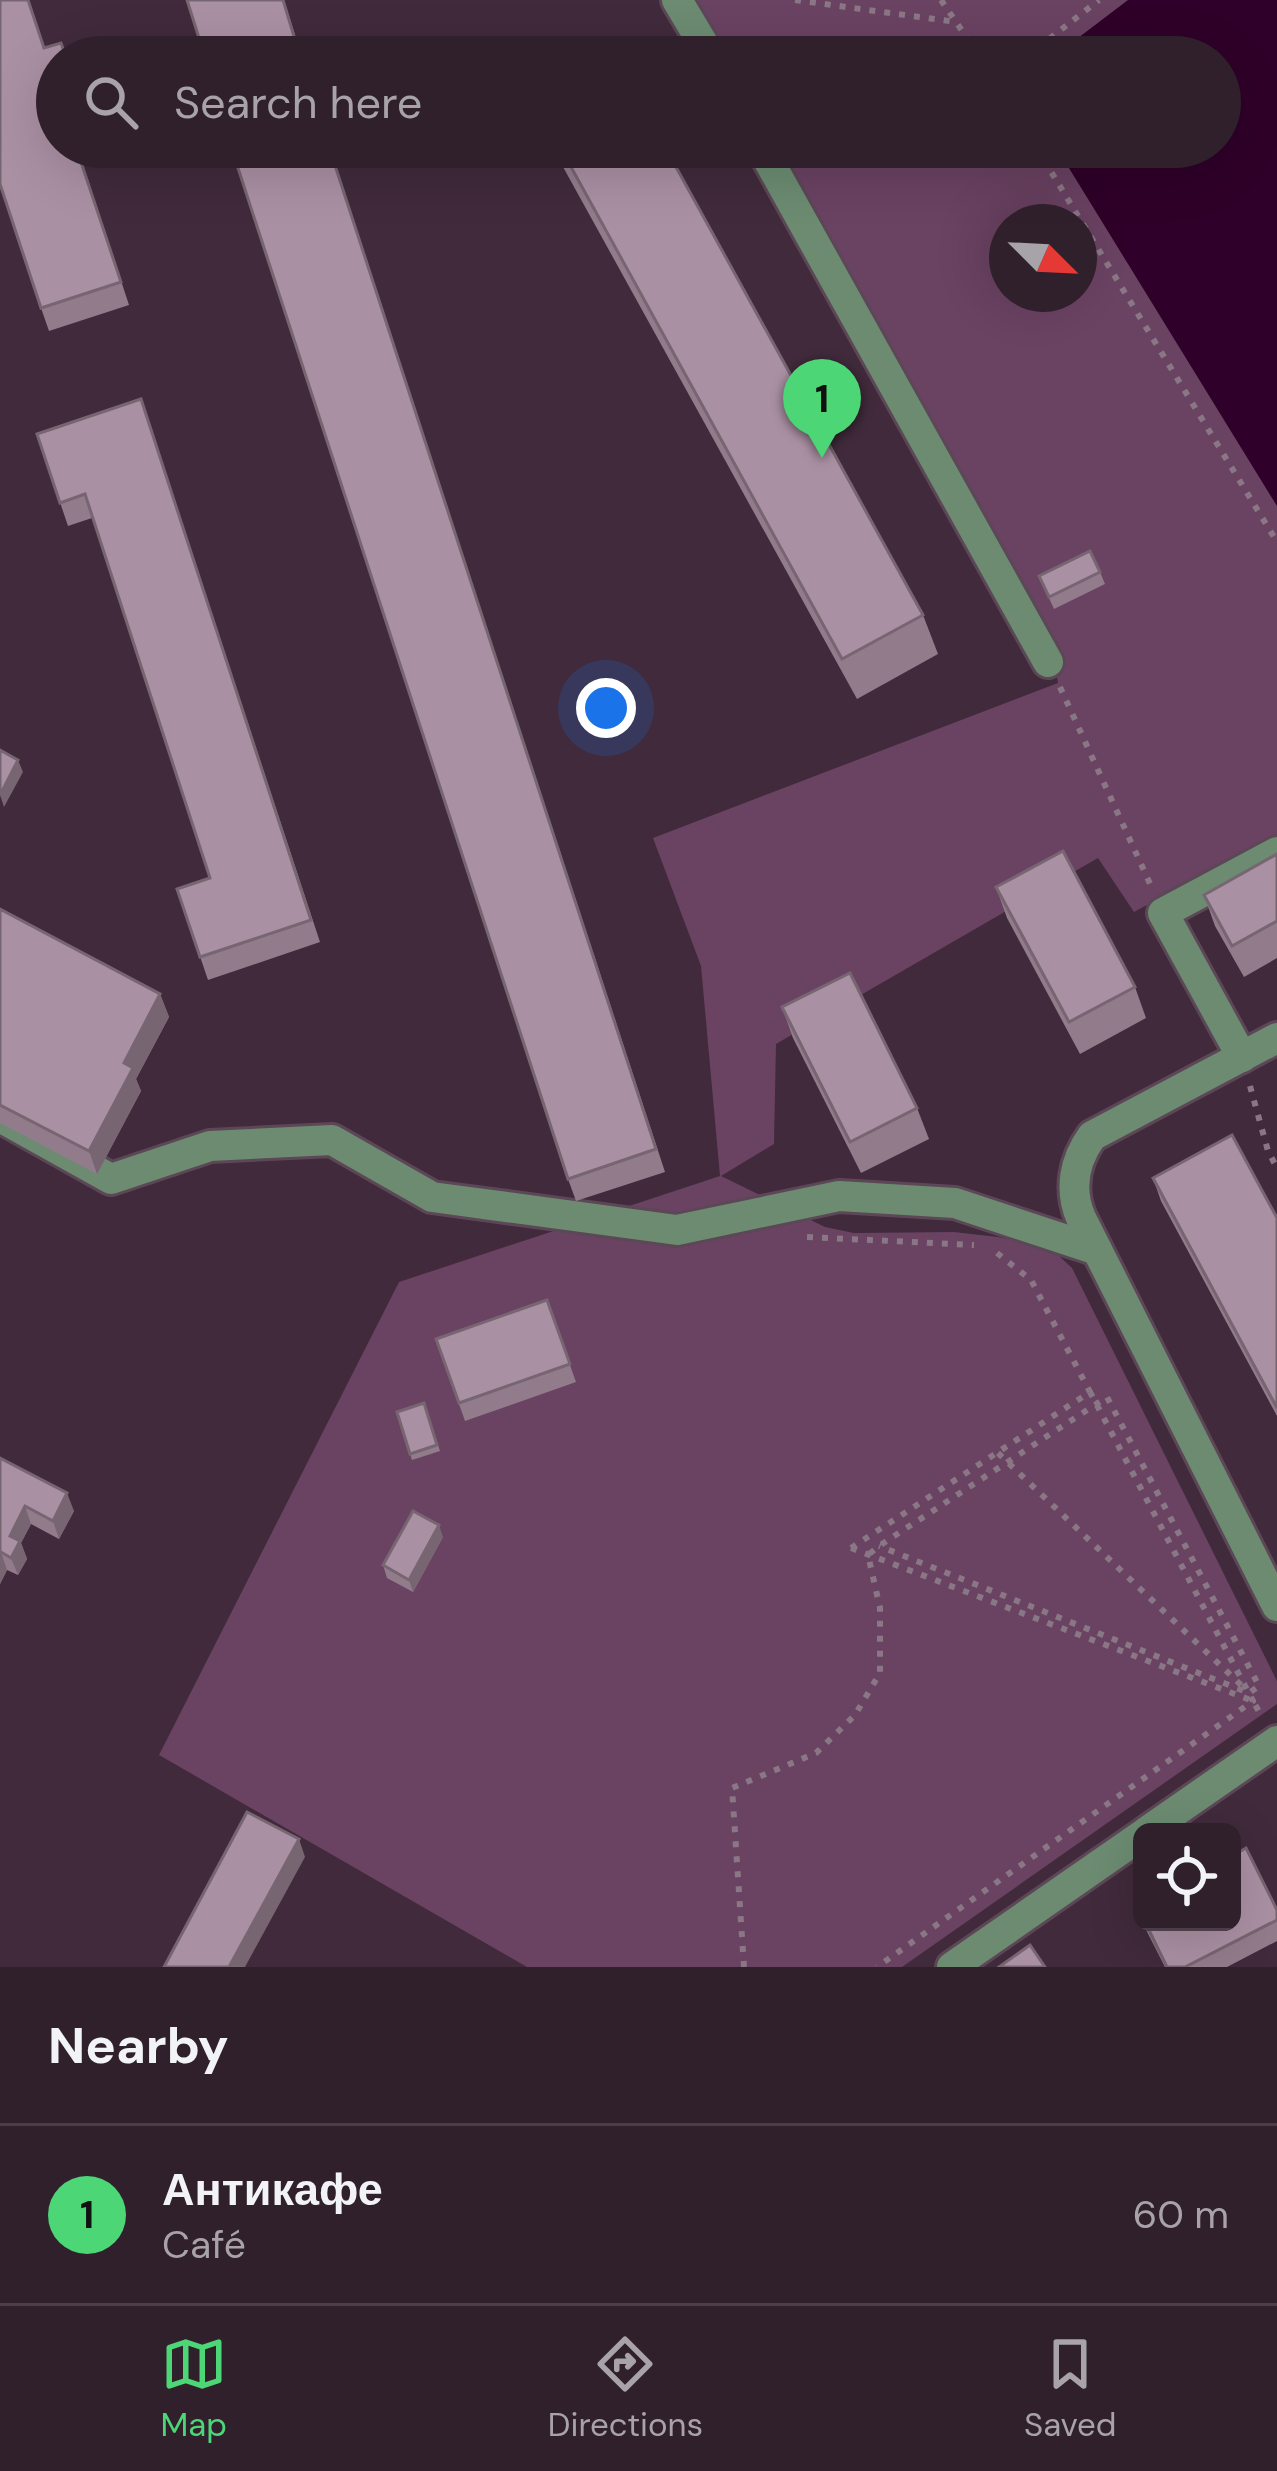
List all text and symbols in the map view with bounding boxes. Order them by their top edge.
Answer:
search box [36,36,1241,168]
icon: search [78,69,144,135]
text: Search here [174,73,422,132]
north arrow [989,204,1097,312]
pin: 1 [783,359,861,458]
your location [576,678,636,738]
map controls [1133,1823,1241,1931]
button: locate [1133,1823,1241,1931]
text: Nearby [48,2012,229,2079]
text: Антикафе [162,2160,383,2219]
text: 1 [80,2189,94,2240]
text: 60 m [1133,2189,1229,2240]
text: Café [162,2219,246,2270]
tab: Map [160,2331,227,2446]
tab: Directions [548,2331,703,2446]
tab: Saved [1024,2331,1117,2446]

